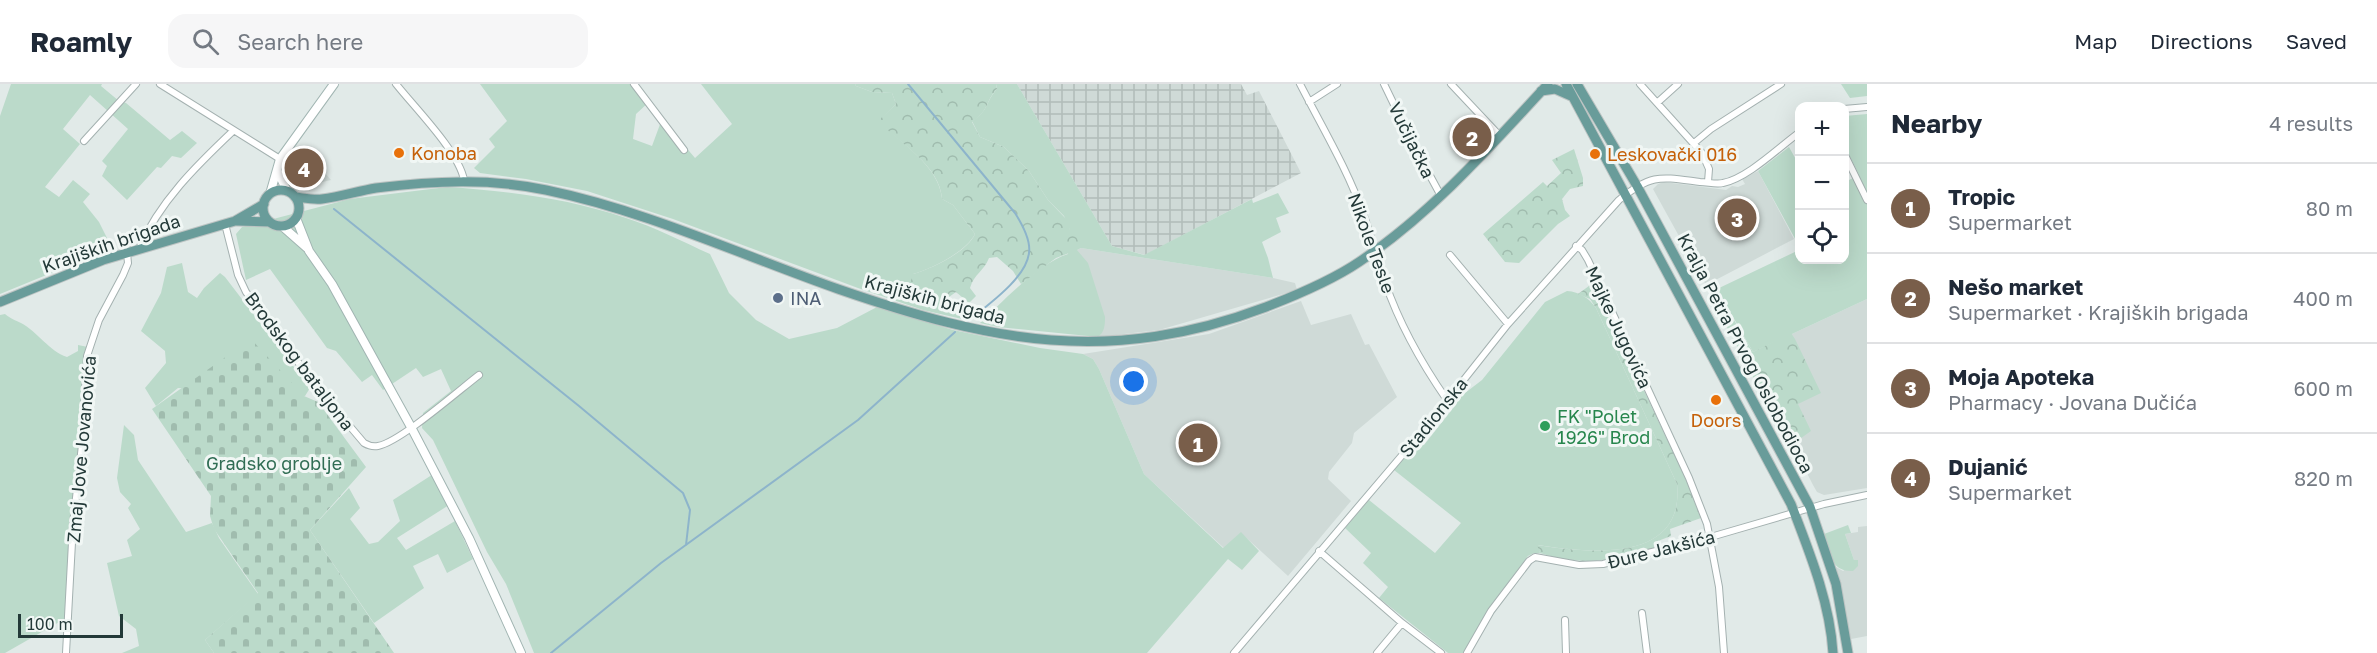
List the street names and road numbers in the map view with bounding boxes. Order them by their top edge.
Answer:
street label: Vučijačka [1384,98,1440,182]
street label: Nikole Tesle [1344,190,1400,296]
street label: Krajiških brigada [39,209,183,277]
street label: Kralja Petra Prvog Oslobodioca [1673,229,1819,477]
street label: Majke Jugovića [1581,262,1657,392]
street label: Krajiških brigada [862,270,1008,328]
street label: Brodskog bataljona [241,287,359,435]
street label: Zmaj Jove Jovanovića [62,354,100,544]
street label: Stadionska [1394,373,1472,461]
street label: Đure Jakšića [1605,525,1717,573]

